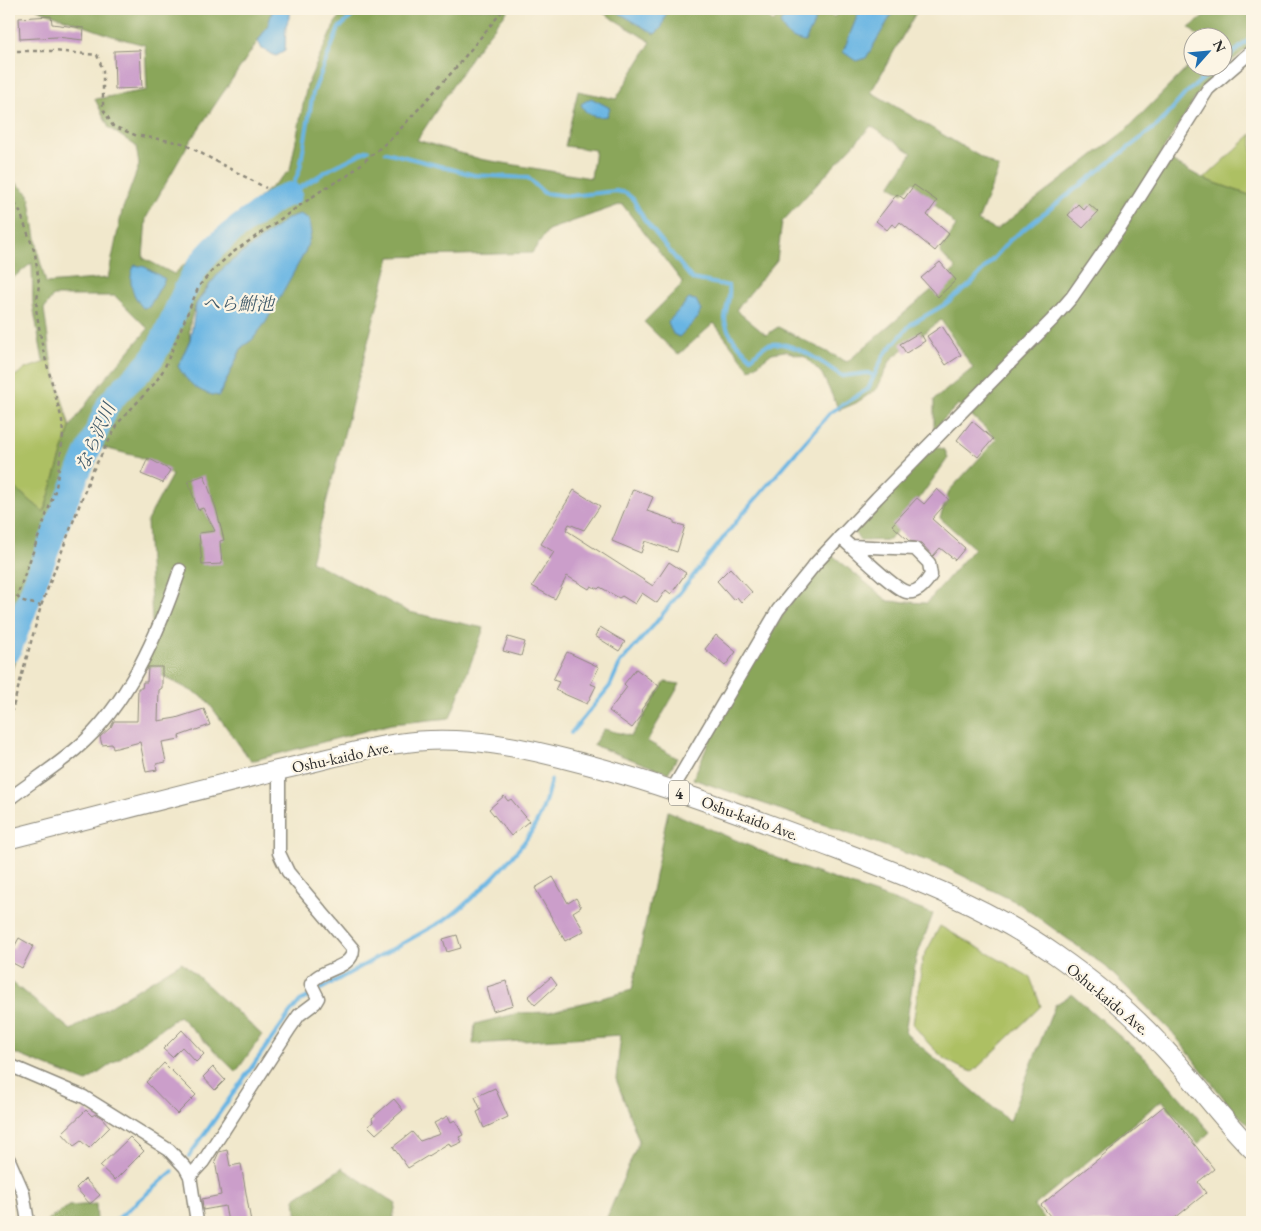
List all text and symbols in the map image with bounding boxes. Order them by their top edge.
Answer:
north arrow [1184,28,1234,78]
text: N [1209,37,1230,56]
water label: へら鮒池 [202,292,276,315]
water label: なら沢川 [70,398,121,475]
street label: Oshu-kaido Ave. [290,736,394,778]
road number: 4 [669,780,689,806]
street label: Oshu-kaido Ave. [699,791,801,845]
street label: Oshu-kaido Ave. [1062,958,1154,1040]

